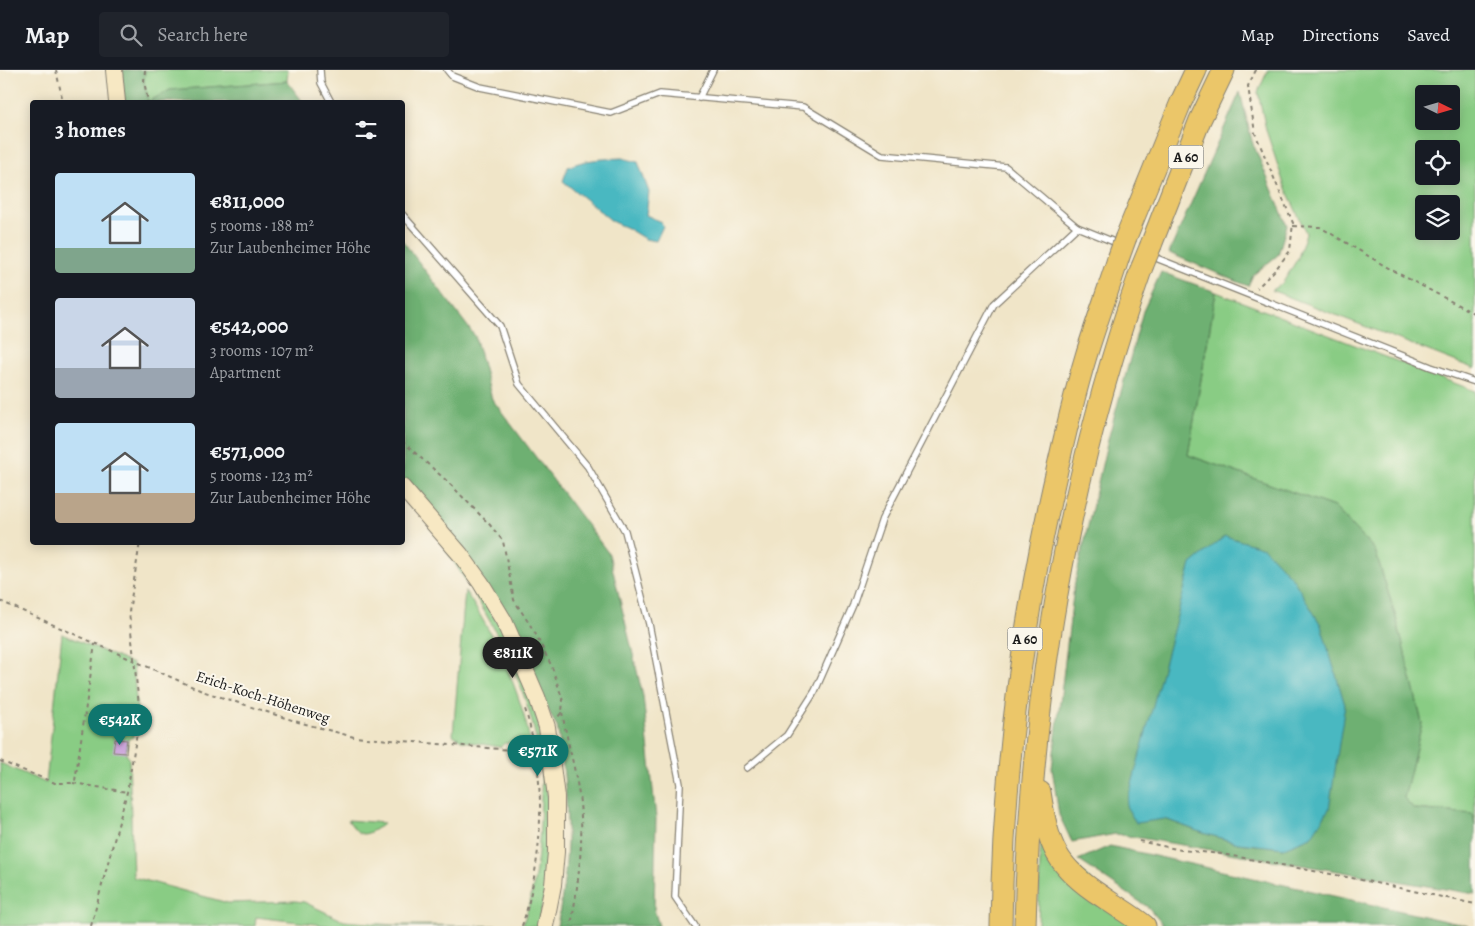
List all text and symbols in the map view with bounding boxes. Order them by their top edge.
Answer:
search box [99,12,449,57]
text: Map [25,19,69,51]
icon: search [117,21,145,49]
text: Search here [157,22,248,48]
text: Map [1241,23,1274,47]
text: Directions [1302,23,1379,47]
text: Saved [1407,23,1450,47]
north arrow [1415,85,1460,130]
map controls [1415,85,1460,240]
text: 3 homes [55,116,126,144]
icon: filters [352,116,380,144]
button: locate [1415,140,1460,185]
road number: A 60 [1168,145,1204,168]
text: €811,000 [210,187,285,215]
icon: home [95,193,155,253]
button: layers [1415,195,1460,240]
text: 5 rooms · 188 m² [210,215,314,237]
text: Zur Laubenheimer Höhe [210,237,371,259]
text: €542,000 [210,312,288,340]
icon: home [95,318,155,378]
text: 3 rooms · 107 m² [210,340,313,362]
text: Apartment [210,362,281,384]
text: €571,000 [210,437,285,465]
icon: home [95,443,155,503]
text: 5 rooms · 123 m² [210,465,313,487]
text: Zur Laubenheimer Höhe [210,487,371,509]
road number: A 60 [1008,628,1042,650]
pin: €811K [478,636,548,679]
text: €811K [494,642,532,664]
street label: Erich-Koch-Höhenweg [194,666,333,728]
pin: €542K [85,704,155,746]
text: €542K [99,709,141,731]
pin: €571K [503,734,573,777]
text: €571K [518,740,558,762]

